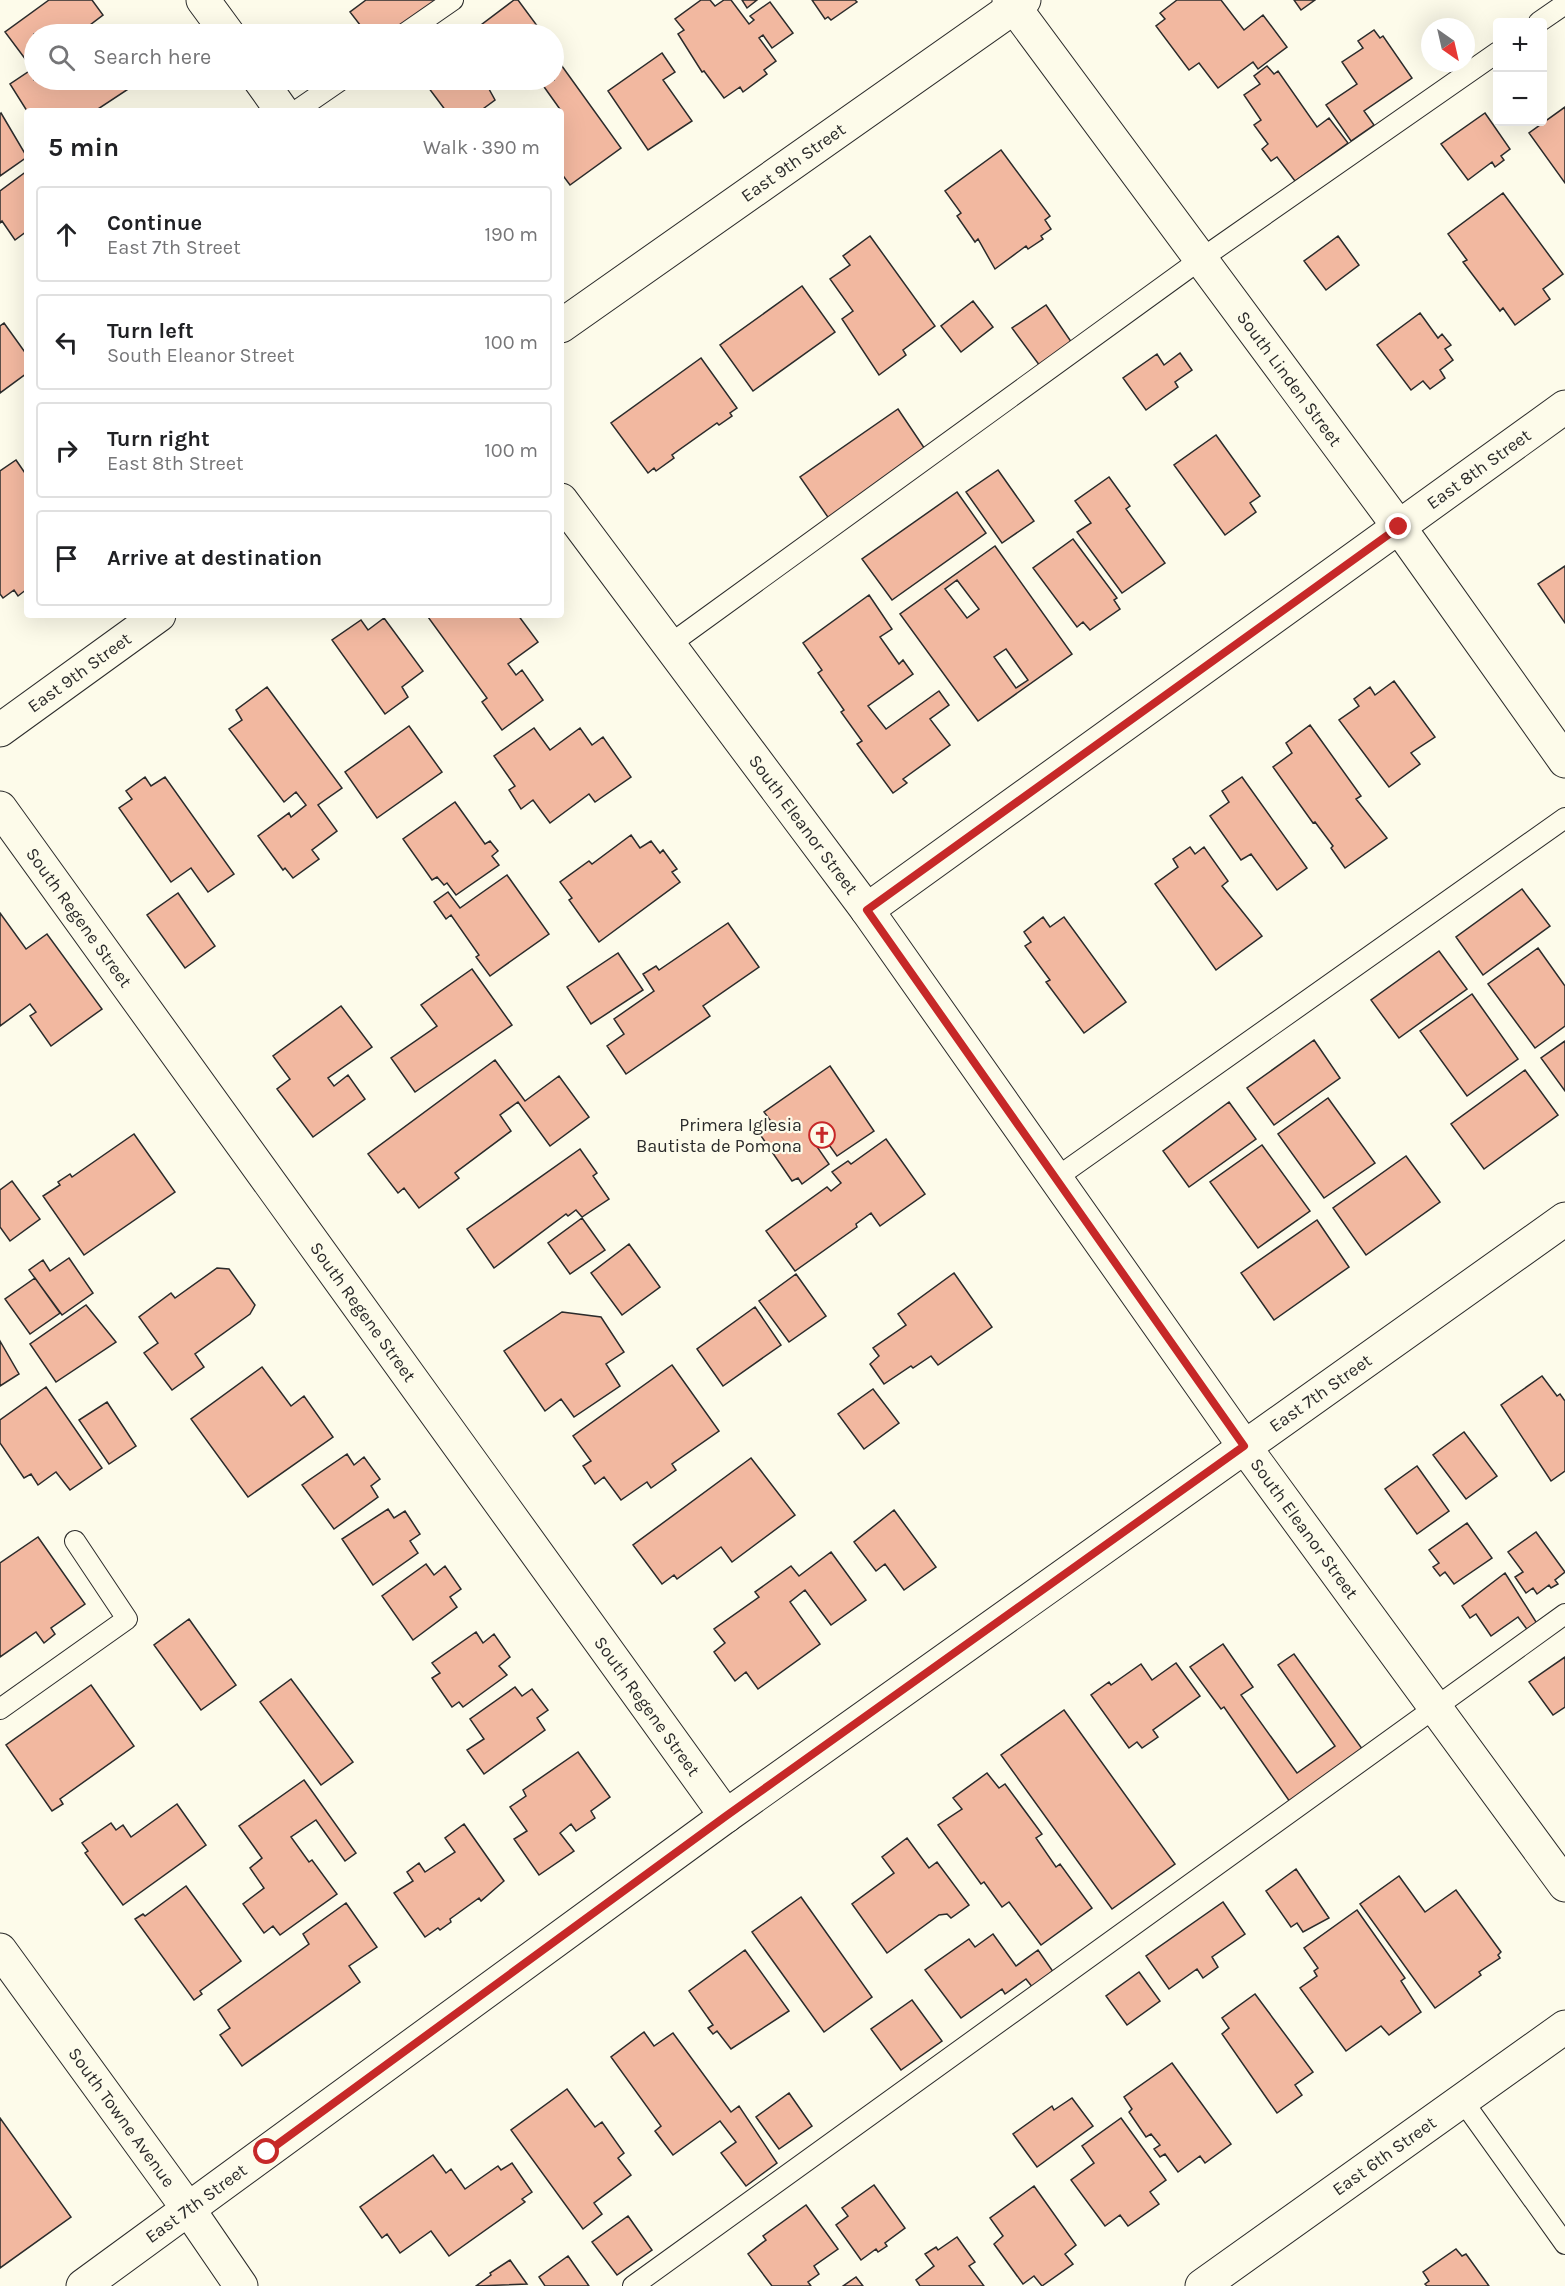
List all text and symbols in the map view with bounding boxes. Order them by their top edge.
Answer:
north arrow [1421,18,1475,72]
map controls [1493,18,1547,126]
button: + [1493,18,1547,72]
search box [24,24,564,90]
icon: search [45,41,78,74]
text: Search here [93,44,211,70]
button: − [1493,72,1547,126]
street label: East 9th Street [737,118,850,207]
text: 5 min [48,132,119,163]
text: Walk · 390 m [423,136,540,159]
text: Continue [107,210,202,236]
icon: ahead [50,218,83,251]
text: 190 m [484,223,538,246]
text: East 7th Street [107,236,241,259]
street label: South Linden Street [1232,307,1347,451]
text: Turn left [107,318,194,344]
icon: left [50,326,83,359]
text: 100 m [484,331,538,354]
text: South Eleanor Street [107,344,294,367]
street label: East 8th Street [1422,424,1535,514]
text: Turn right [107,426,210,452]
icon: right [50,434,83,467]
text: 100 m [484,439,538,462]
text: East 8th Street [107,452,244,475]
route end [1385,513,1411,539]
icon: arrive [50,542,83,575]
text: Arrive at destination [107,545,322,571]
street label: East 9th Street [23,628,136,717]
street label: South Eleanor Street [744,750,863,899]
street label: South Regene Street [21,843,137,992]
place label: Primera Iglesia Bautista de Pomona [636,1114,802,1157]
church icon: Primera Iglesia Bautista de Pomona [807,1120,837,1150]
street label: South Regene Street [305,1238,421,1386]
street label: East 7th Street [1265,1349,1376,1437]
street label: South Eleanor Street [1246,1454,1363,1603]
street label: South Regene Street [589,1632,705,1781]
street label: South Towne Avenue [63,2043,180,2192]
street label: East 6th Street [1328,2111,1441,2200]
route start [253,2138,279,2164]
street label: East 7th Street [141,2159,251,2248]

